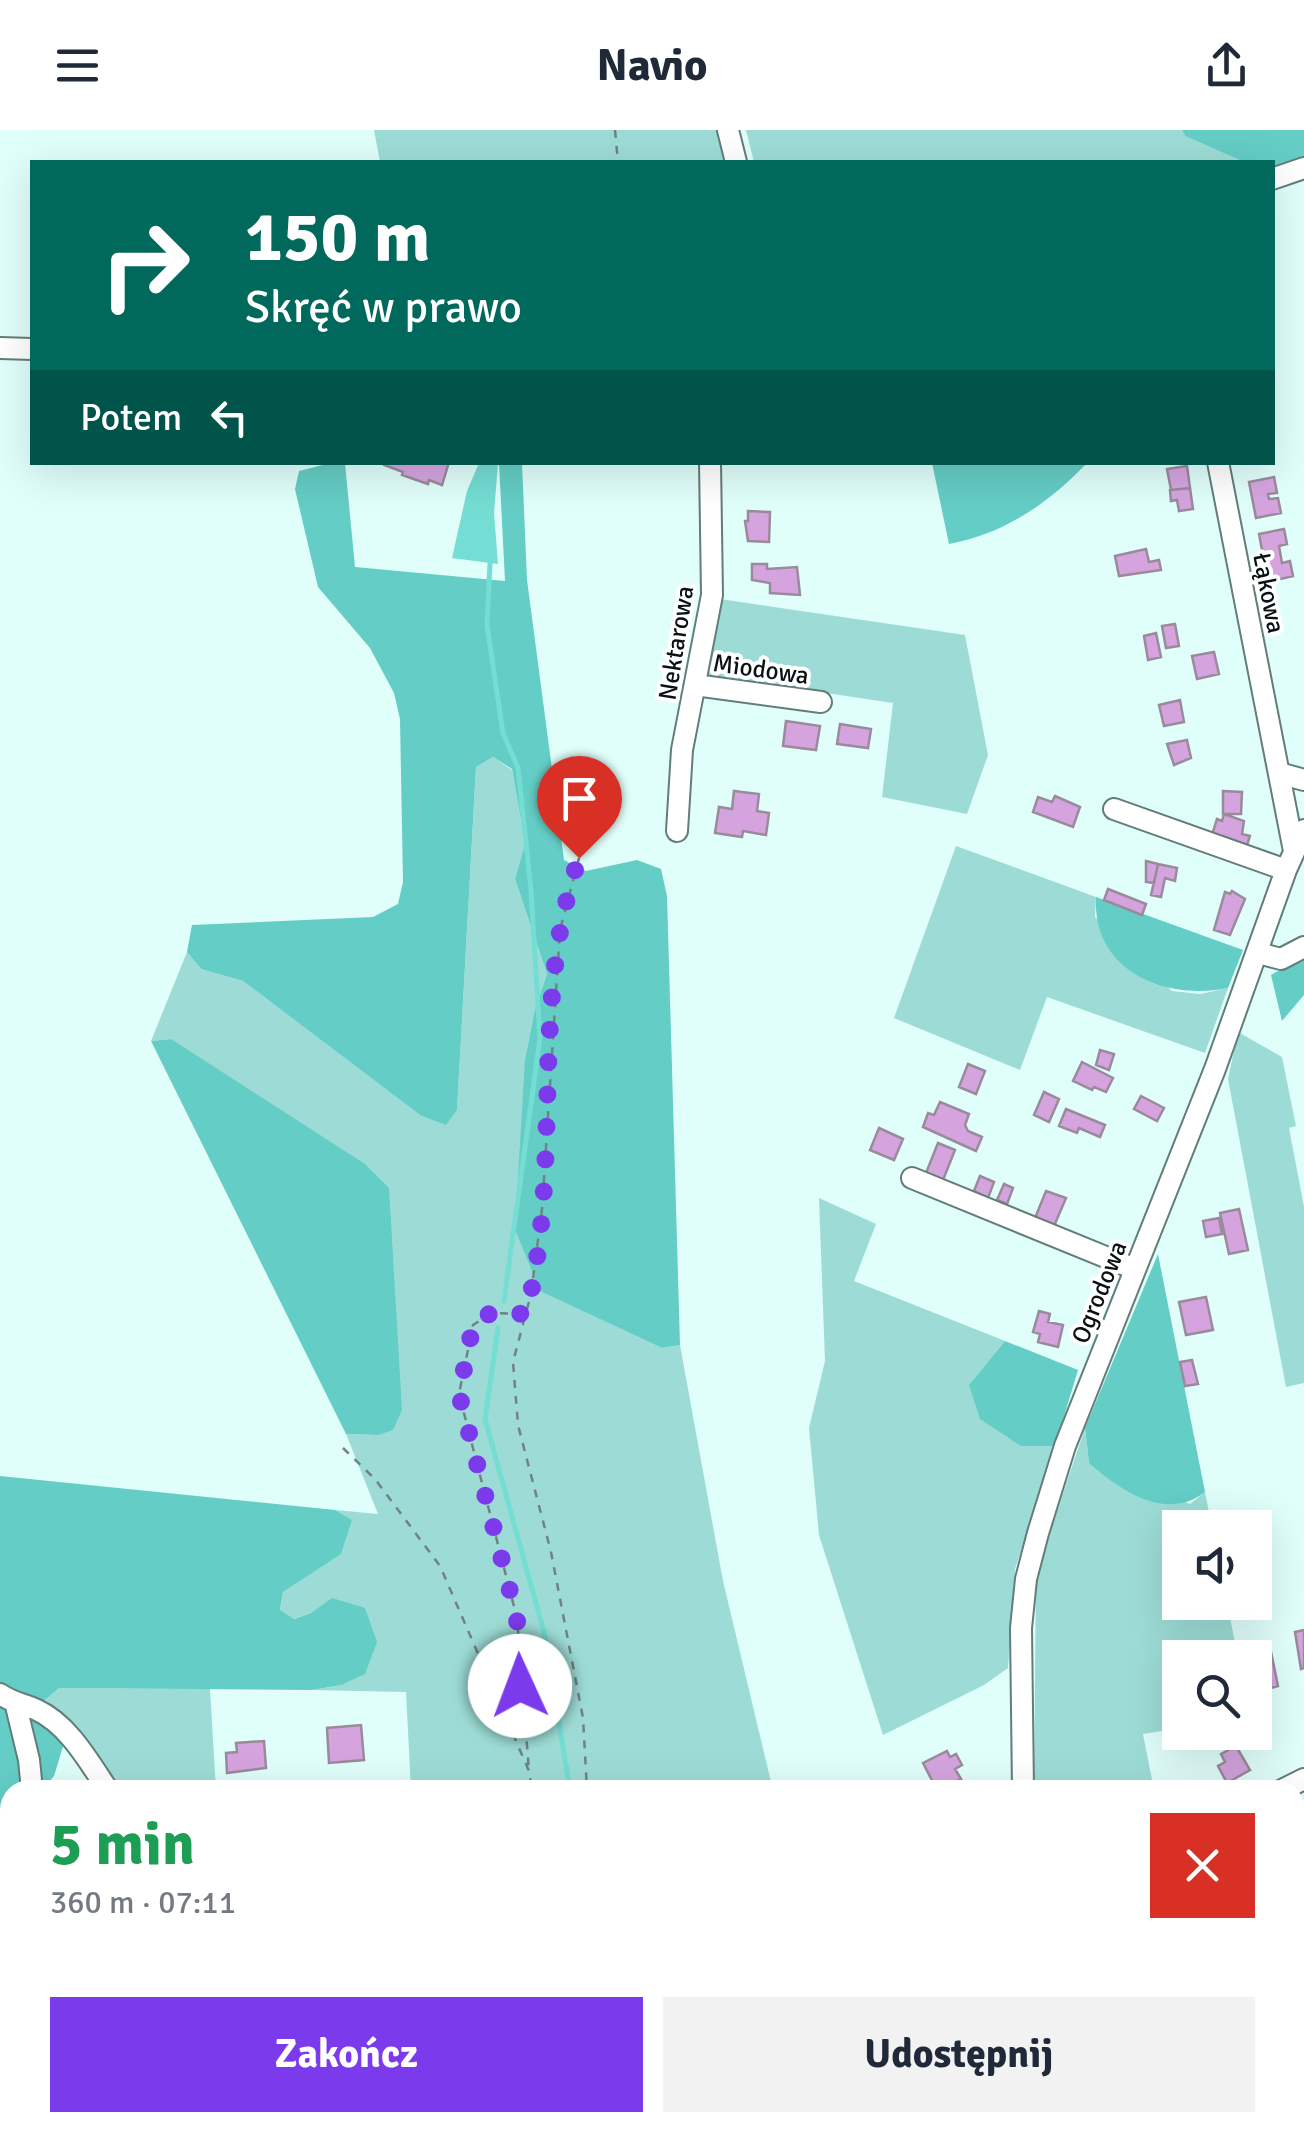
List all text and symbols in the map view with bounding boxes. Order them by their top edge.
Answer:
icon: menu [50,38,105,93]
text: Navio [596,38,708,93]
icon: share [1199,38,1254,93]
text: 150 m [245,194,430,280]
icon: right [80,200,210,330]
text: Skręć w prawo [245,280,522,335]
icon: left [202,390,257,445]
text: Potem [80,394,182,441]
street label: Łąkowa [1246,550,1292,636]
street label: Nektarowa [652,584,700,702]
street label: Miodowa [711,647,811,691]
pin [537,756,622,859]
icon: arrive [552,771,607,826]
street label: Ogrodowa [1064,1236,1134,1348]
map controls [1162,1510,1272,1750]
button: sound [1162,1510,1272,1620]
position arrow [468,1634,572,1738]
button: search [1162,1640,1272,1750]
text: 5 min [50,1808,195,1882]
button: close [1150,1813,1255,1918]
text: 360 m · 07:11 [50,1883,236,1922]
button: Zakończ [50,1997,643,2112]
button: Udostępnij [663,1997,1255,2112]

